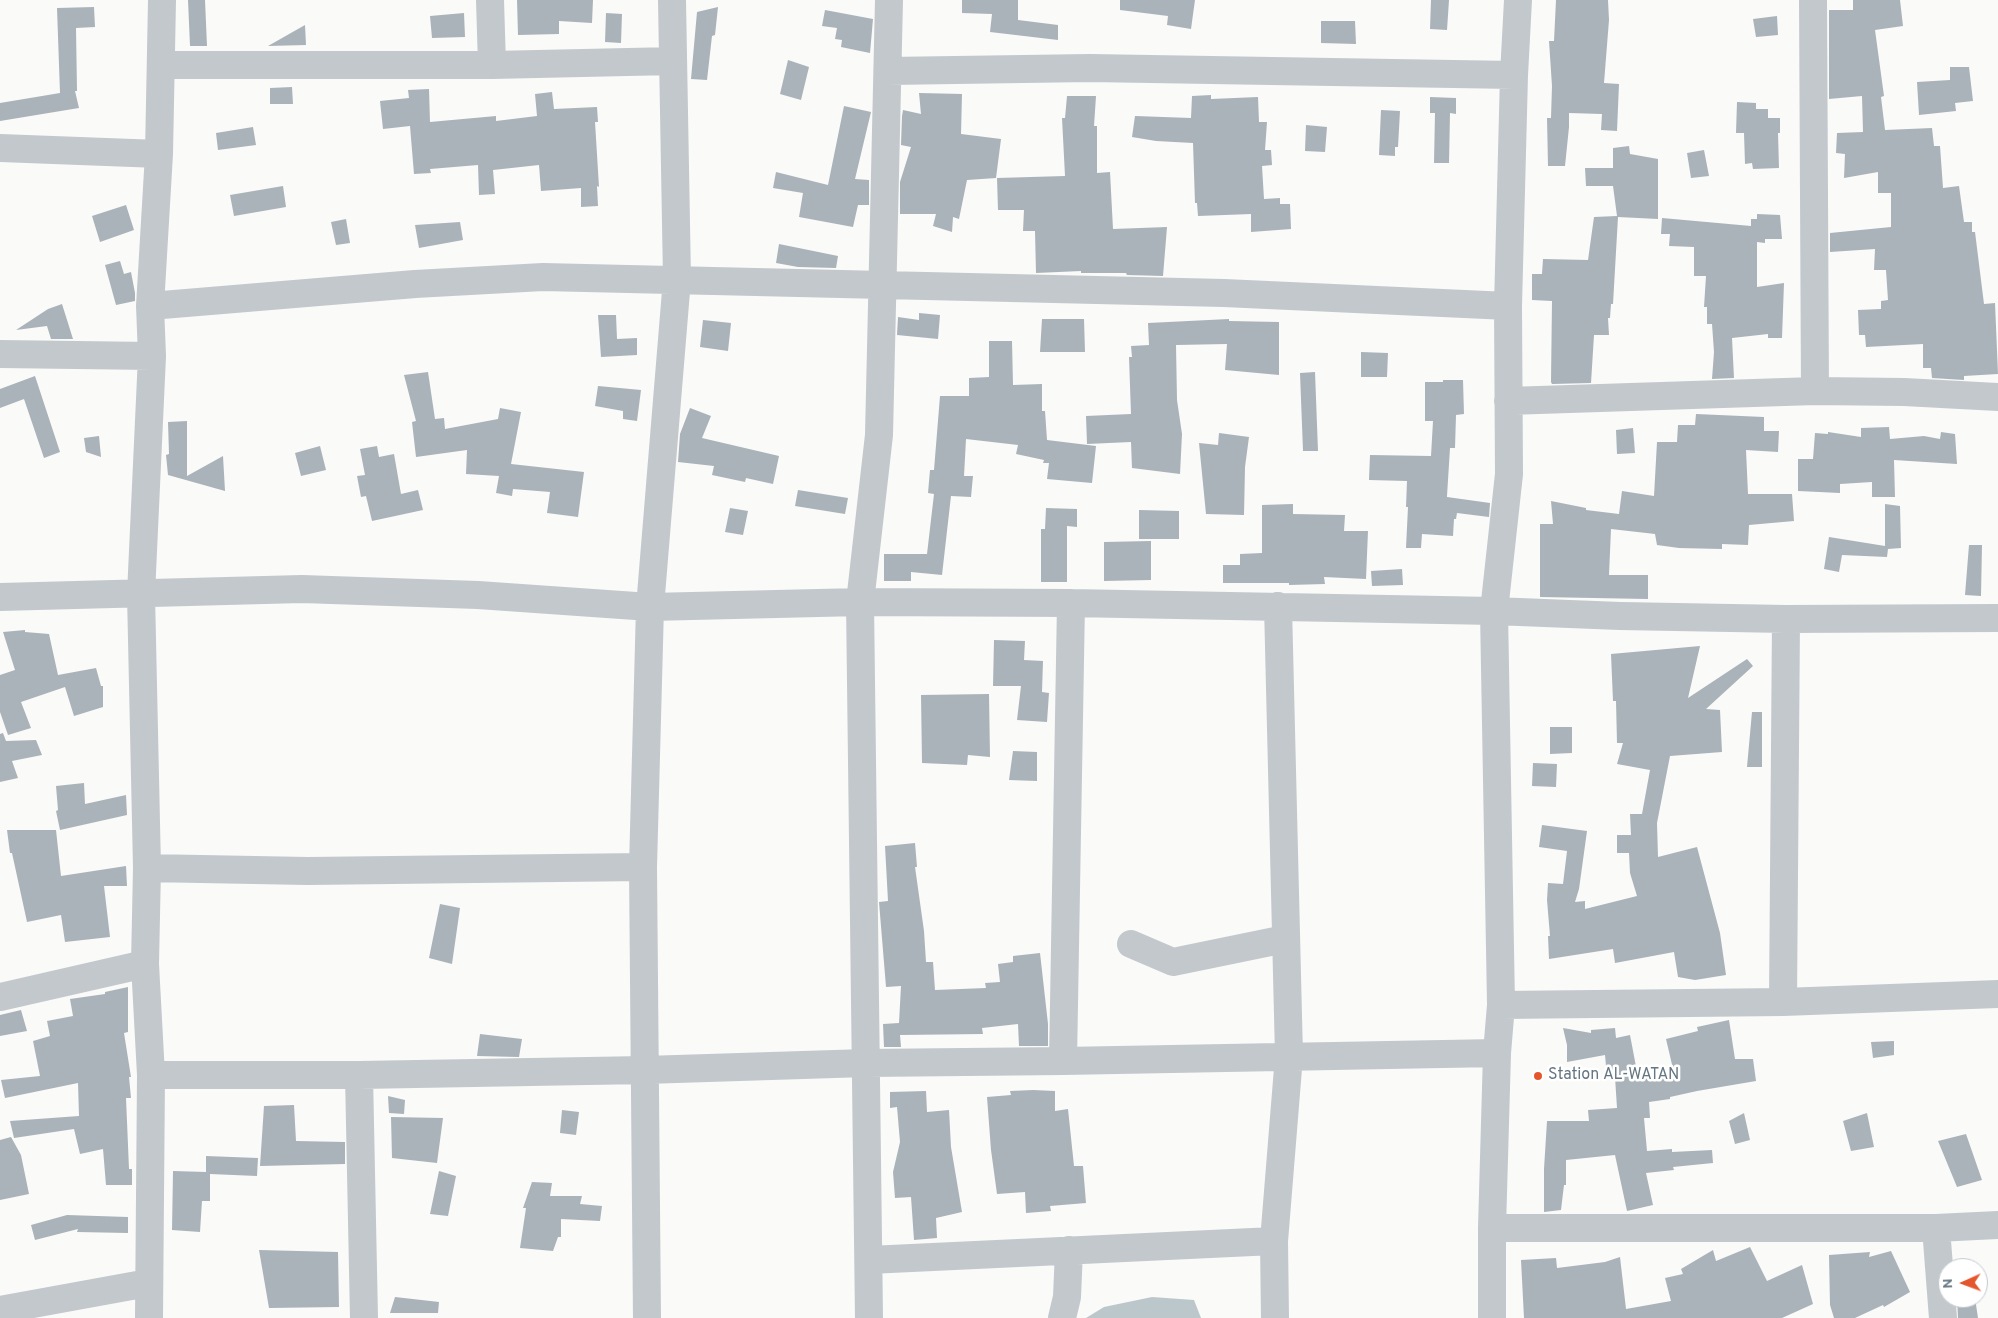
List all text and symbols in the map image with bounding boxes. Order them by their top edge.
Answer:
place label: Station AL-WATAN [1548,1066,1679,1086]
marker: Station AL-WATAN [1532,1070,1544,1082]
north arrow [1938,1258,1988,1308]
text: N [1940,1278,1957,1289]

